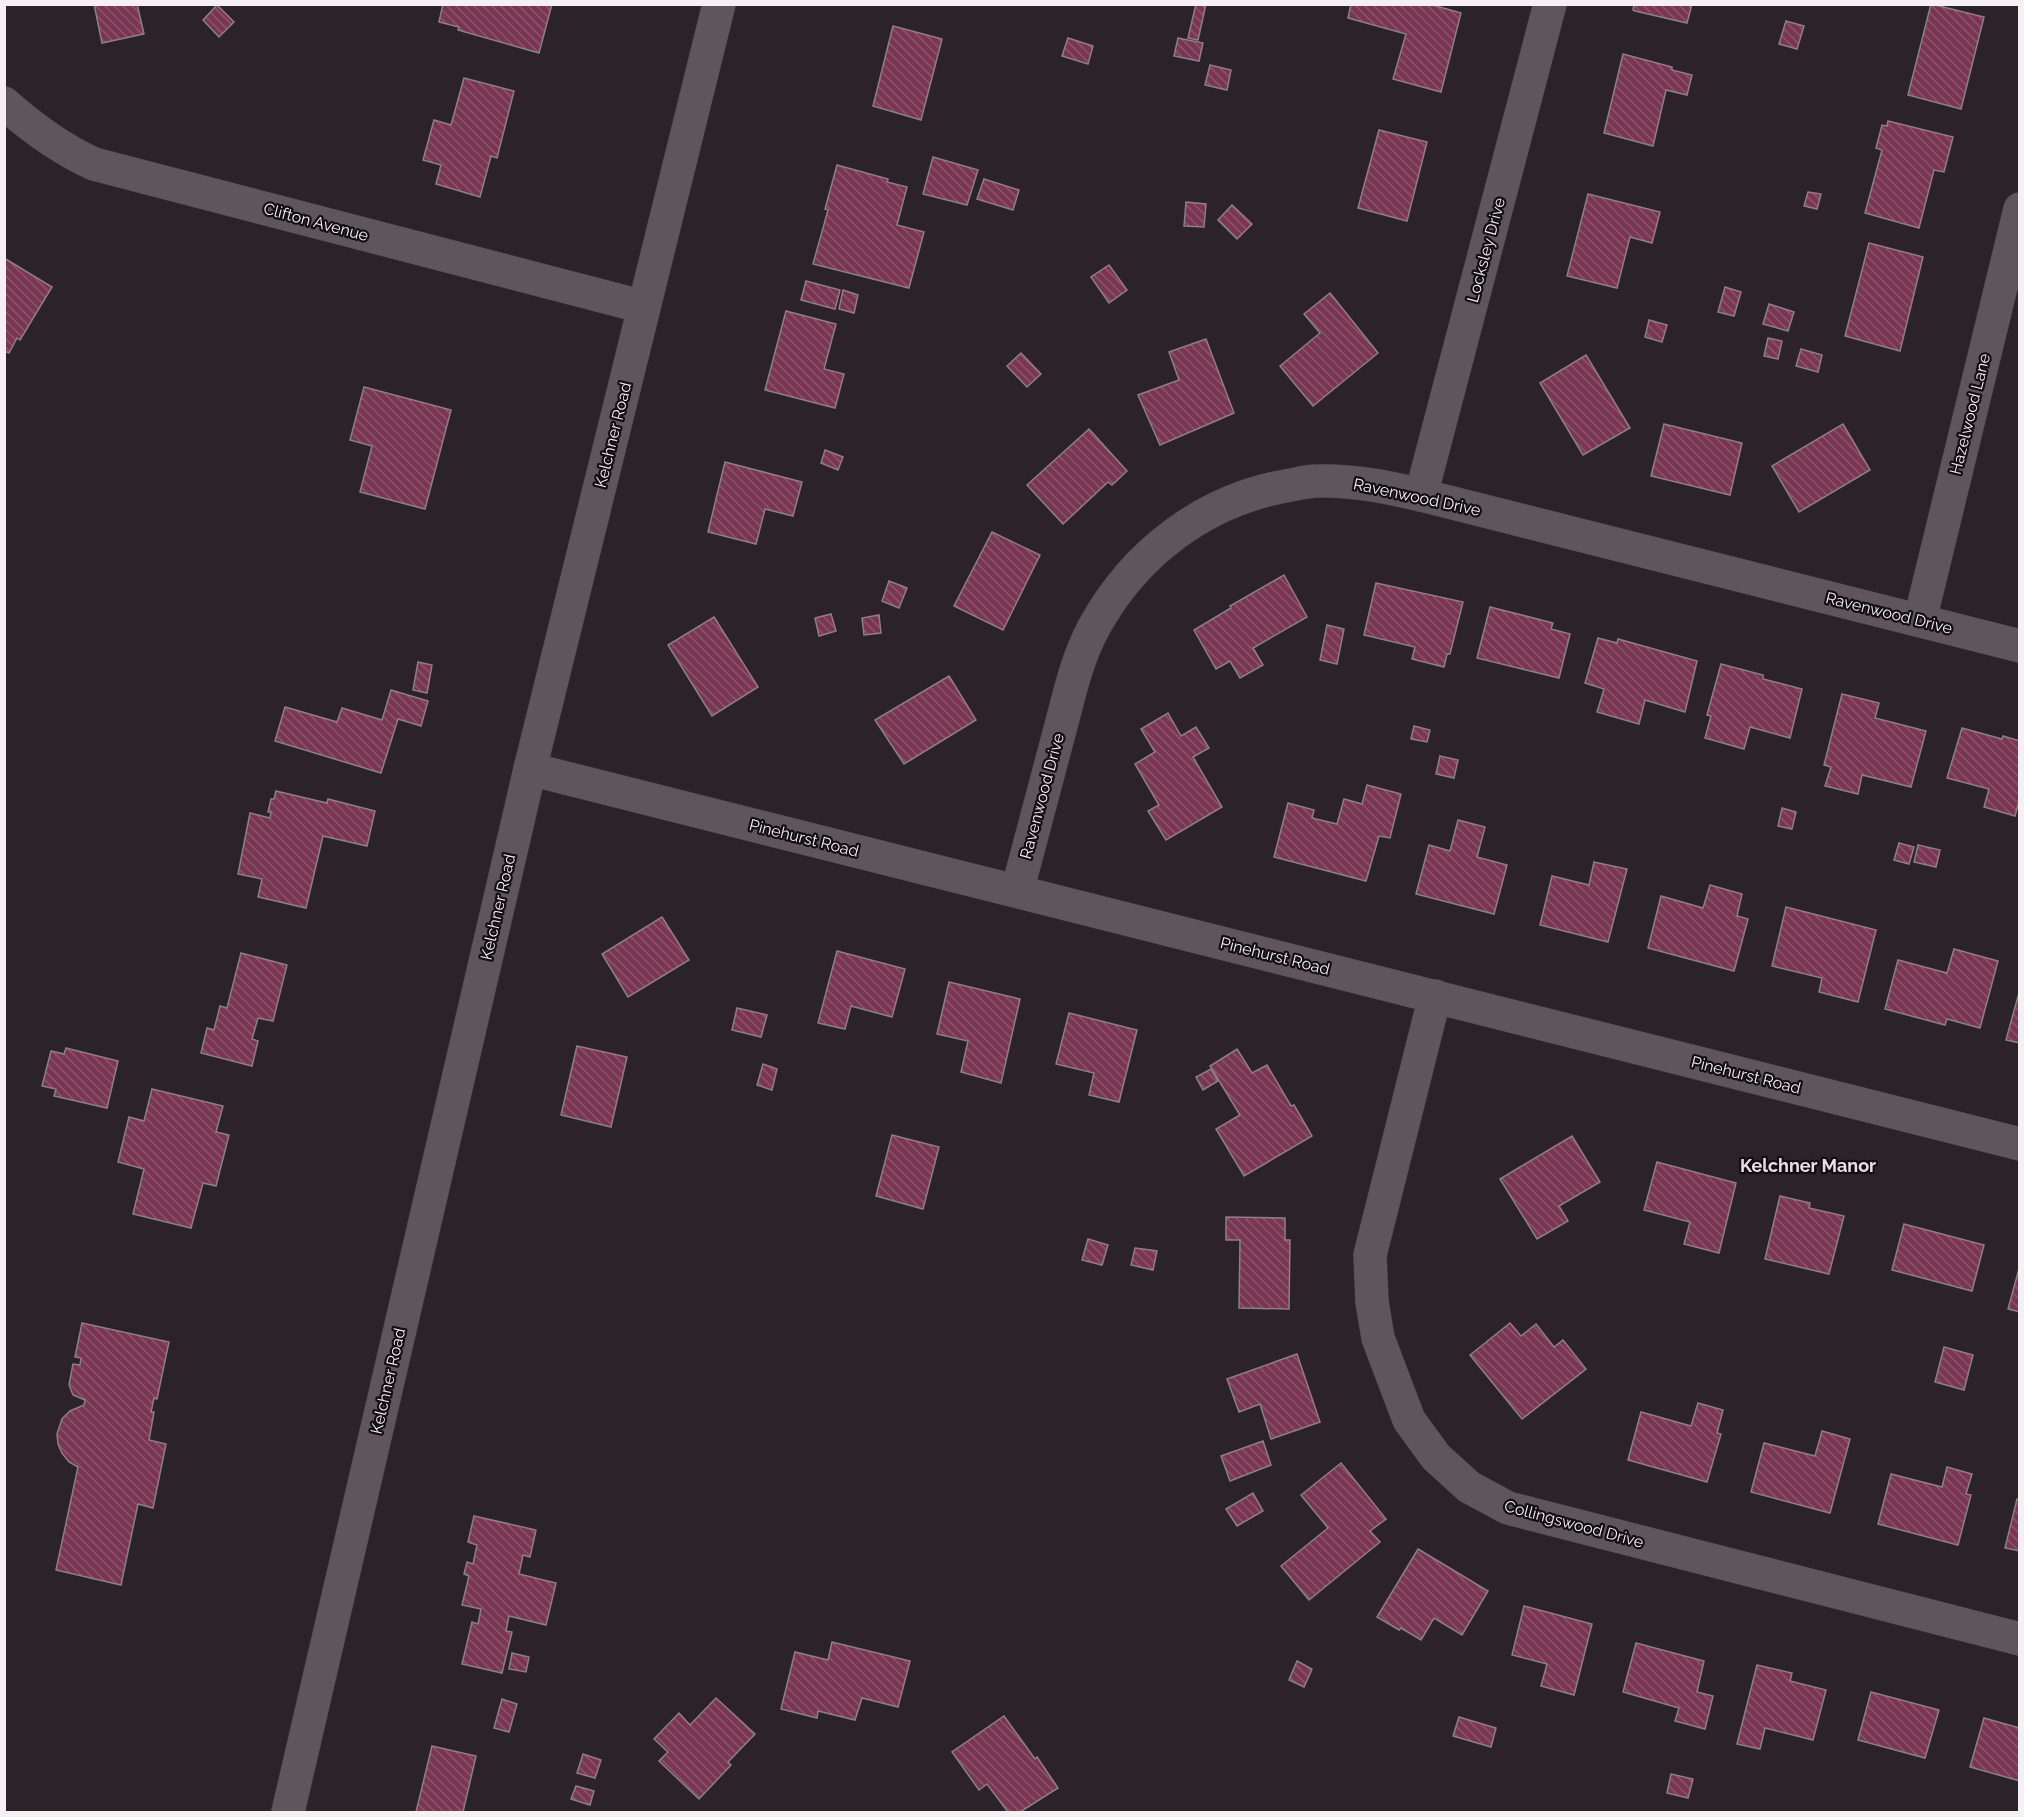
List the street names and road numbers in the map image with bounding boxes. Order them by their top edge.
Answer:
street label: Locksley Drive [1463,196,1509,304]
street label: Clifton Avenue [261,199,371,245]
street label: Hazelwood Lane [1946,351,1994,477]
street label: Kelchner Road [591,380,635,490]
street label: Ravenwood Drive [1352,474,1482,520]
street label: Ravenwood Drive [1824,588,1954,638]
street label: Ravenwood Drive [1016,731,1068,861]
street label: Pinehurst Road [747,815,861,861]
street label: Kelchner Road [477,852,519,962]
street label: Pinehurst Road [1218,933,1332,979]
street label: Pinehurst Road [1689,1052,1803,1098]
street label: Kelchner Road [367,1326,409,1436]
street label: Collingswood Drive [1502,1496,1646,1552]

